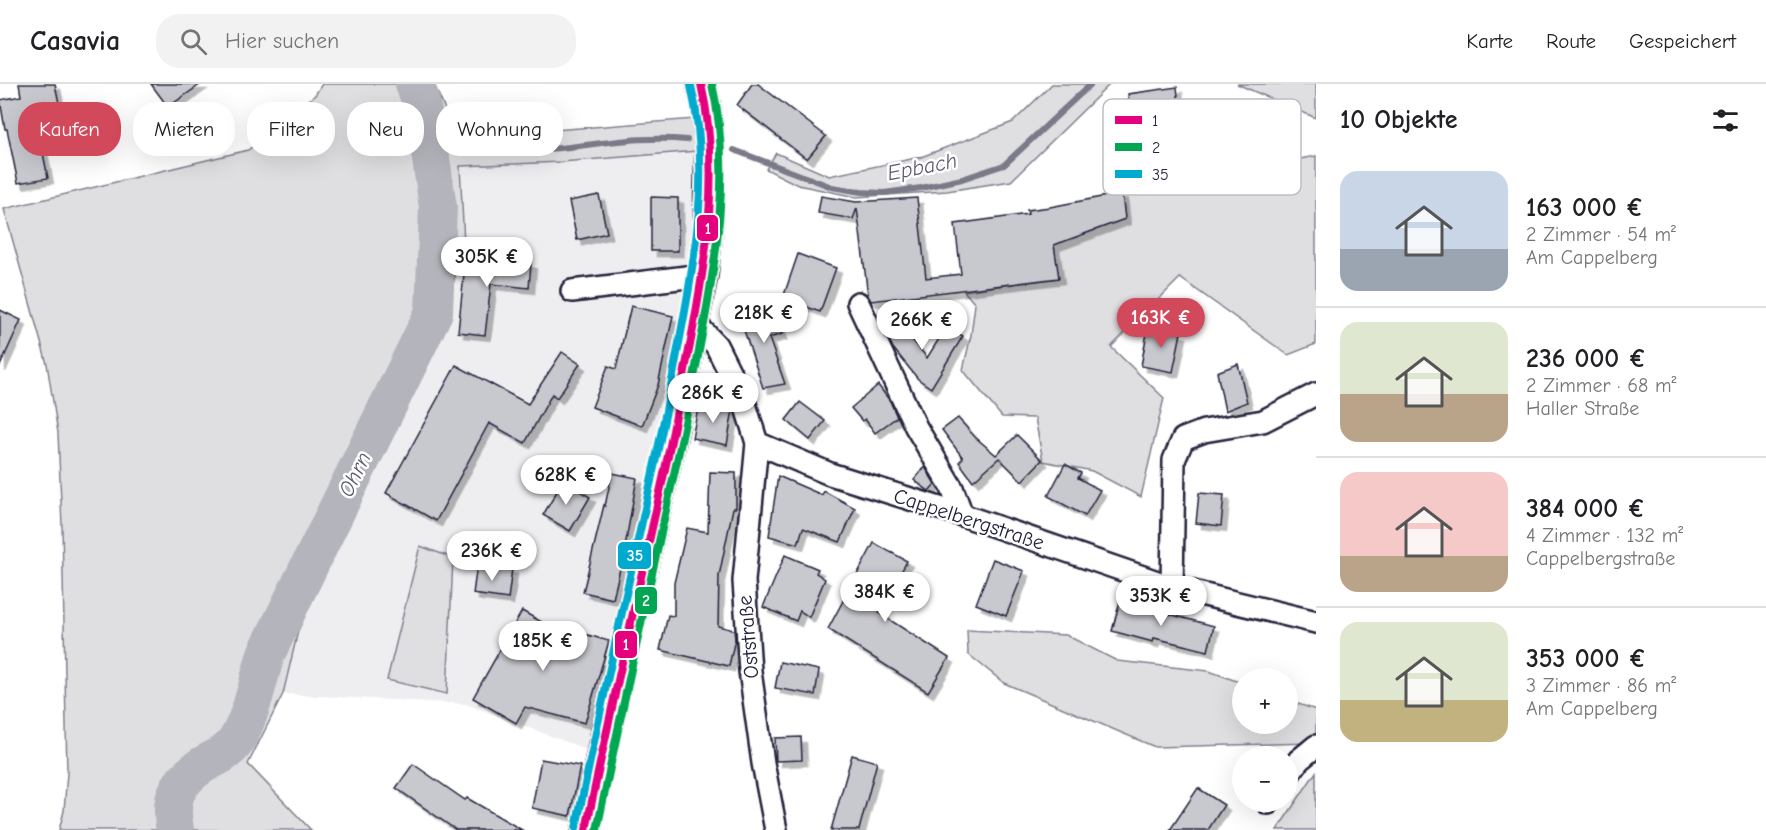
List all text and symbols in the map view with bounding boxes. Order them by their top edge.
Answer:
search box [156,14,576,68]
text: Casavia [30,25,120,57]
icon: search [177,25,210,58]
text: Hier suchen [225,28,339,54]
text: Karte [1466,29,1513,53]
text: Route [1546,29,1596,53]
text: Gespeichert [1629,29,1736,53]
legend [1103,99,1301,195]
chip: Kaufen [18,102,121,156]
chip: Mieten [133,102,235,156]
chip: Filter [247,102,335,156]
chip: Neu [347,102,424,156]
chip: Wohnung [436,102,563,156]
icon: filters [1709,104,1742,137]
text: 10 Objekte [1340,105,1457,135]
text: 1 [1152,112,1158,130]
text: 2 [1152,139,1160,157]
water label: Epbach [885,147,959,186]
text: 35 [1152,166,1169,184]
text: 163 000 € [1526,193,1644,223]
icon: home [1388,195,1460,267]
line badge: 1 [696,214,719,242]
text: 1 [705,220,711,238]
text: 2 Zimmer · 54 m² [1526,223,1676,246]
pin: 305K € [438,237,536,288]
text: 305K € [455,245,519,268]
text: Am Cappelberg [1526,246,1658,269]
pin: 218K € [715,293,813,344]
pin: 163K € [1112,298,1210,349]
pin: 266K € [873,300,971,351]
text: 218K € [734,301,794,324]
text: 163K € [1131,306,1191,329]
text: 266K € [890,308,954,331]
text: 236 000 € [1526,344,1646,374]
icon: home [1388,346,1460,418]
pin: 286K € [664,373,762,424]
text: 2 Zimmer · 68 m² [1526,374,1677,397]
text: 286K € [682,381,744,404]
text: Haller Straße [1526,397,1639,420]
water label: Ohrn [333,448,377,501]
pin: 628K € [517,455,615,506]
text: 628K € [535,463,597,486]
street label: Cappelbergstraße [891,483,1047,555]
text: 384 000 € [1526,494,1645,524]
icon: home [1388,496,1460,568]
text: 4 Zimmer · 132 m² [1526,524,1683,547]
pin: 236K € [443,531,541,582]
text: 236K € [461,539,523,562]
line badge: 35 [617,541,652,570]
text: 35 [627,547,643,565]
text: Cappelbergstraße [1526,547,1675,570]
pin: 384K € [836,572,934,623]
pin: 353K € [1112,576,1210,627]
text: 384K € [854,580,916,603]
text: 353K € [1130,584,1192,607]
line badge: 2 [634,586,658,615]
text: 2 [642,592,650,610]
street label: Oststraße [732,594,764,680]
pin: 185K € [494,621,592,672]
text: 185K € [513,629,573,652]
line badge: 1 [614,630,638,659]
text: 1 [623,636,629,654]
text: 353 000 € [1526,644,1646,674]
icon: home [1388,646,1460,718]
map controls [1232,668,1298,812]
button: + [1232,668,1298,734]
text: 3 Zimmer · 86 m² [1526,674,1676,697]
text: Am Cappelberg [1526,697,1658,720]
button: − [1232,746,1298,812]

